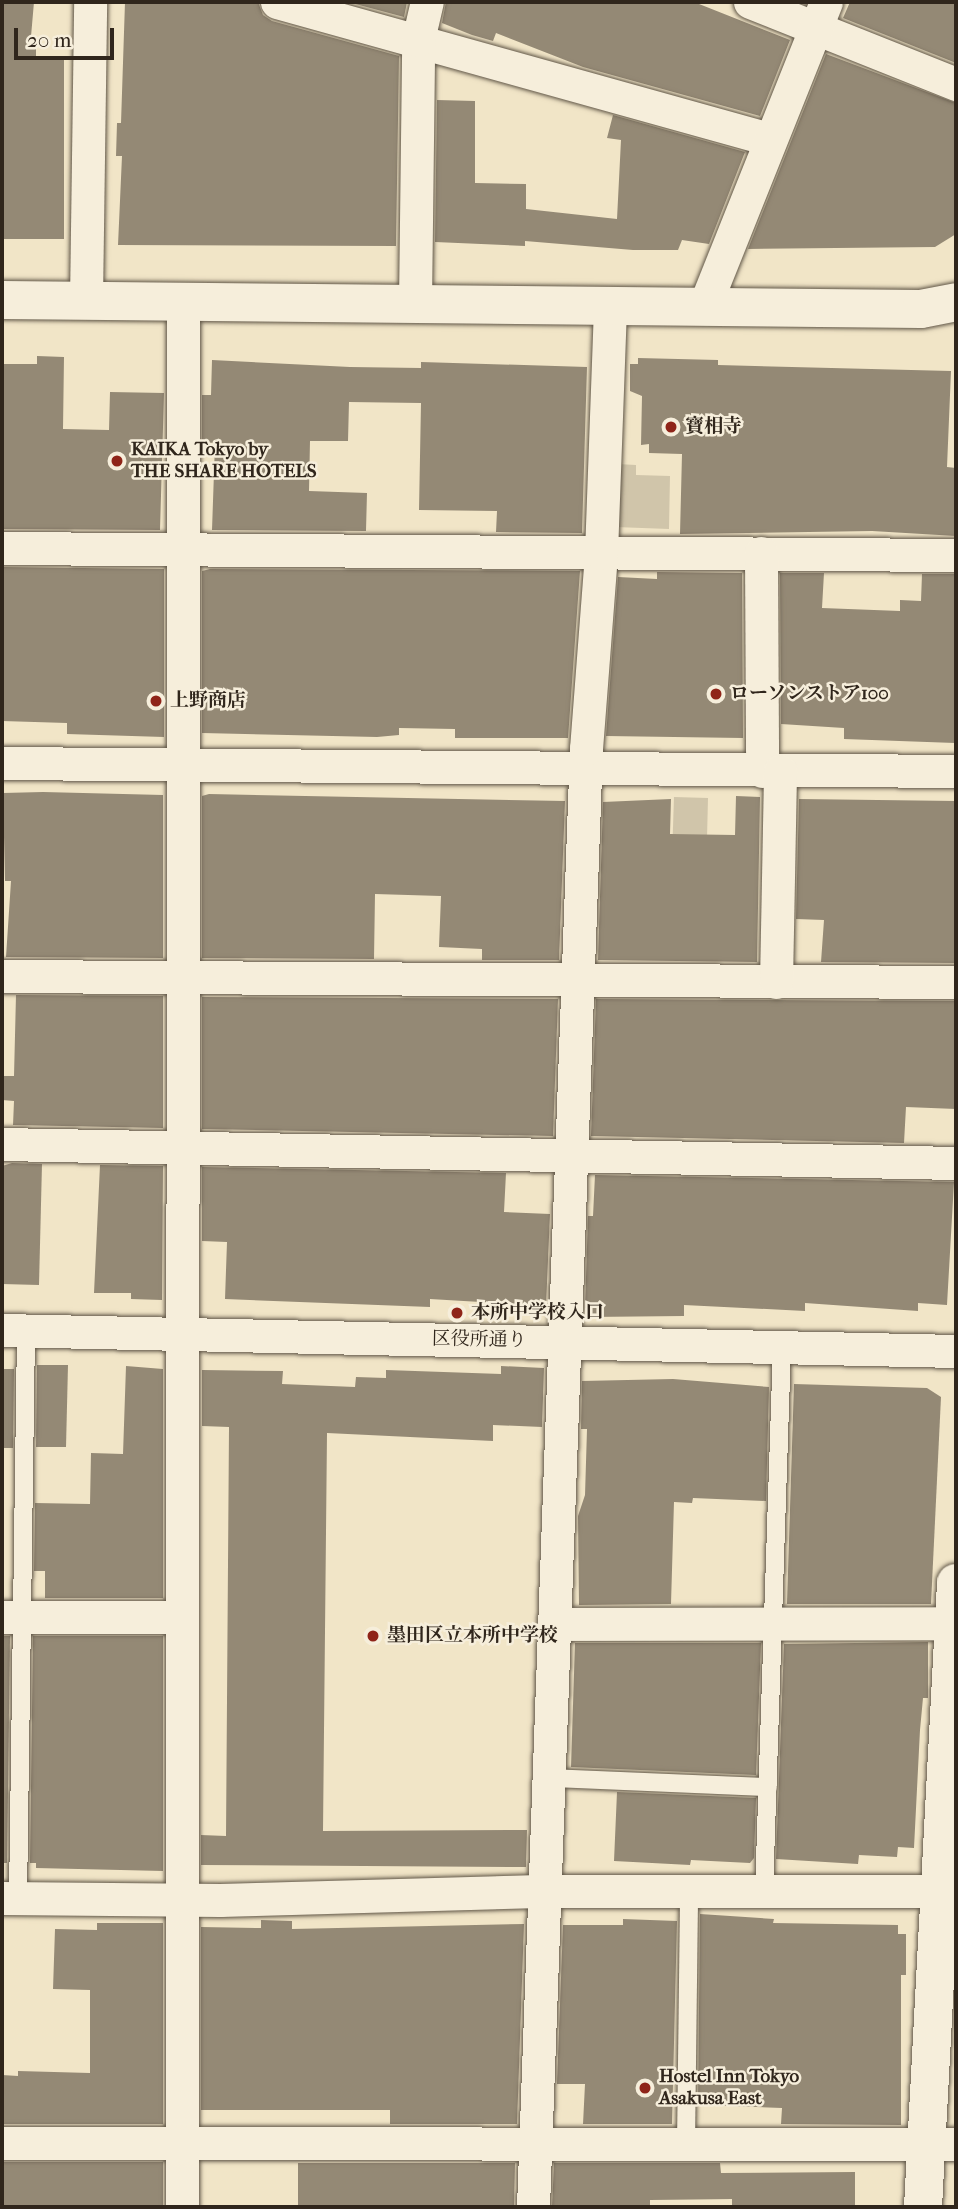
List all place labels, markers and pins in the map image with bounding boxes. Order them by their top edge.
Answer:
place label: 寶相寺 [685,416,742,438]
marker: 寶相寺 [663,419,679,435]
place label: KAIKA Tokyo by THE SHARE HOTELS [131,439,317,483]
marker: KAIKA Tokyo by THE SHARE HOTELS [109,453,125,469]
place label: ローソンストア100 [730,683,891,705]
marker: ローソンストア100 [708,686,724,702]
place label: 上野商店 [170,690,246,712]
marker: 上野商店 [148,693,164,709]
place label: 本所中学校入口 [471,1302,604,1324]
marker: 本所中学校入口 [449,1305,465,1321]
place label: 墨田区立本所中学校 [387,1625,558,1647]
marker: 墨田区立本所中学校 [365,1628,381,1644]
place label: Hostel Inn Tokyo Asakusa East [659,2066,799,2110]
marker: Hostel Inn Tokyo Asakusa East [637,2080,653,2096]

